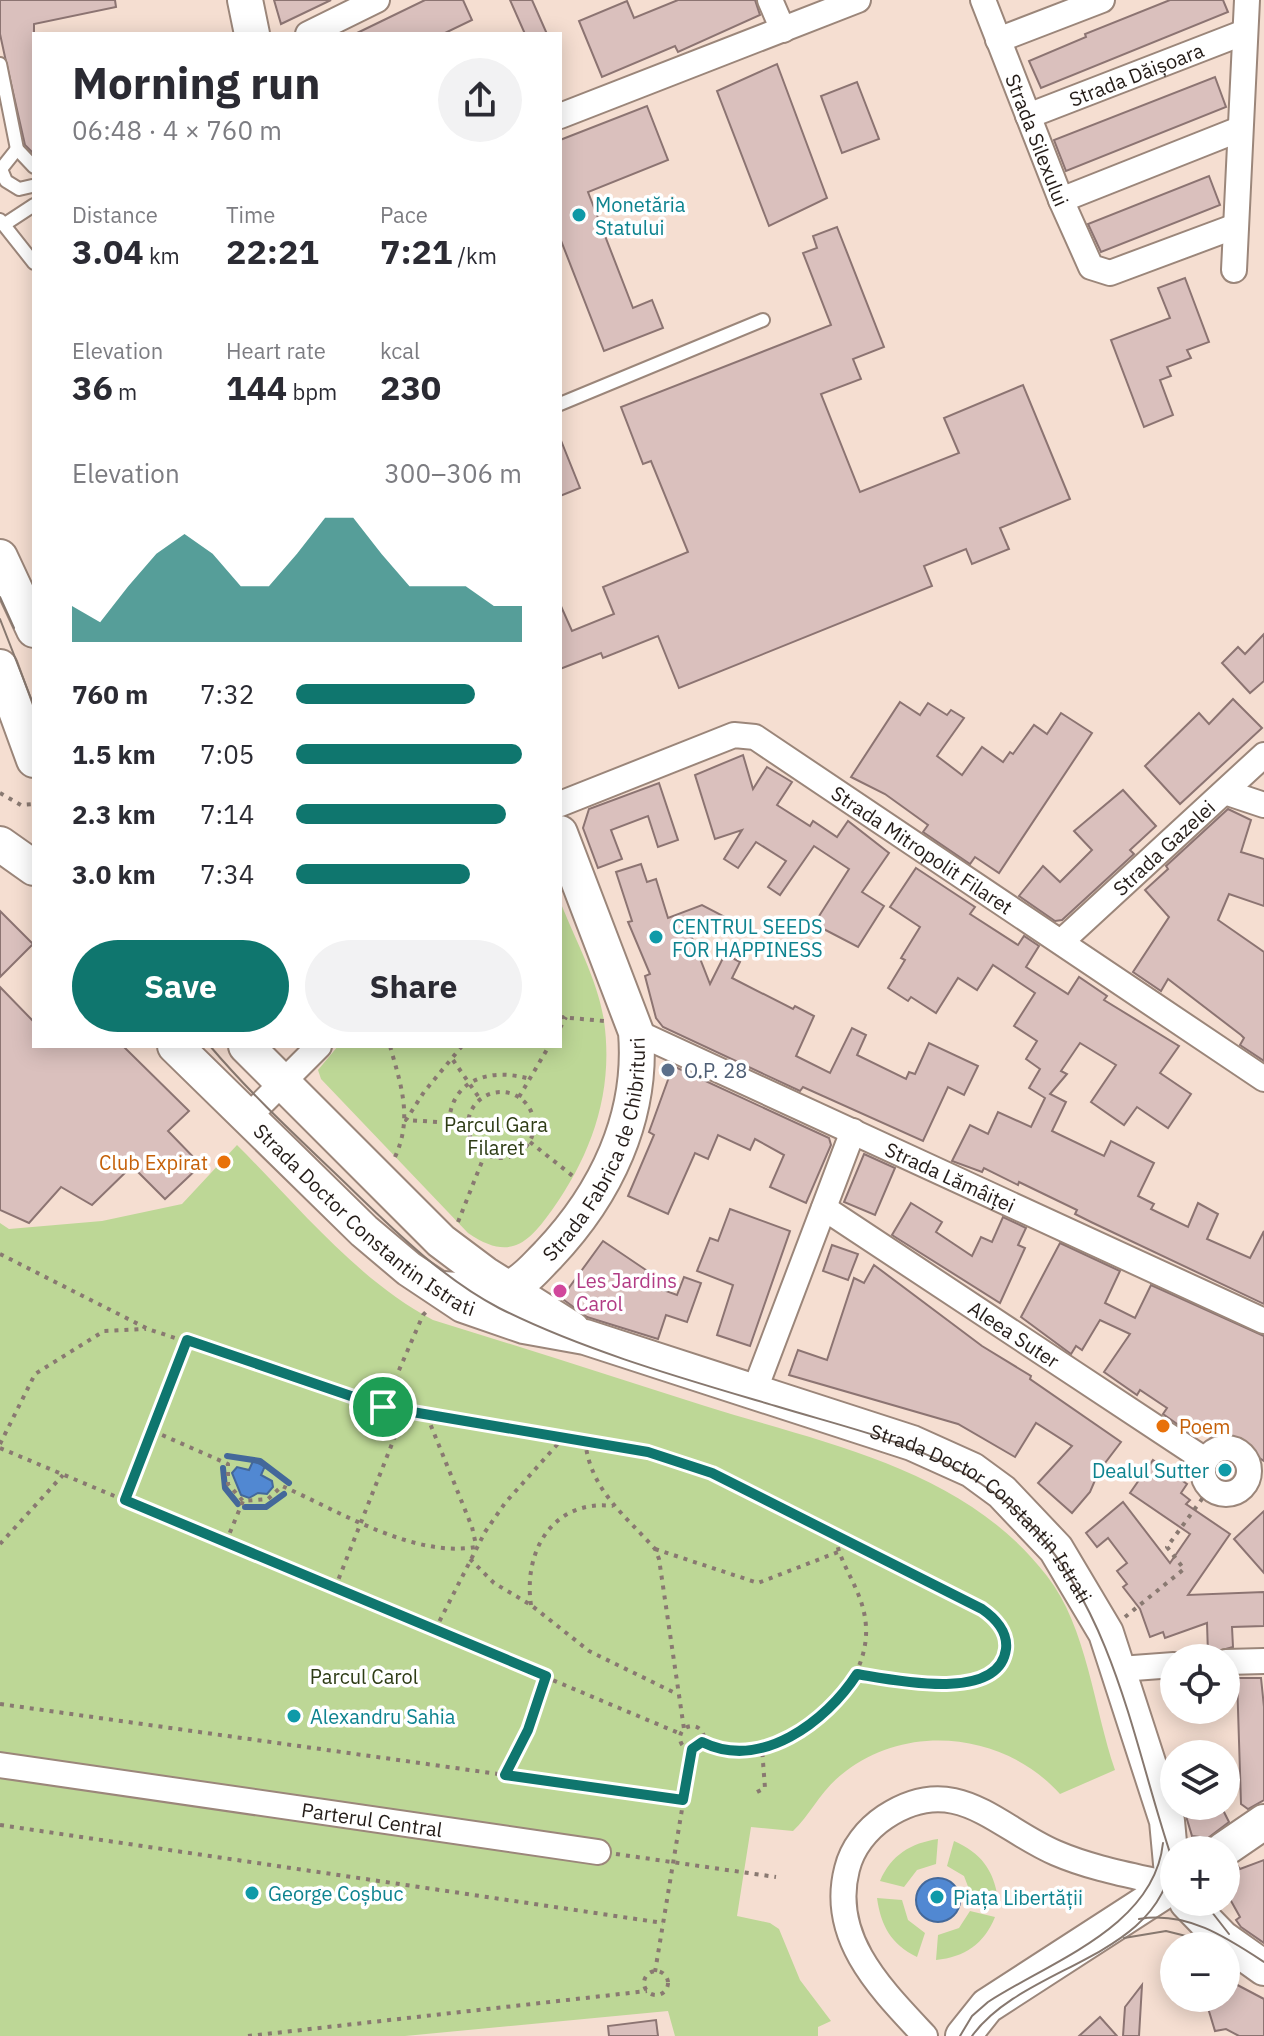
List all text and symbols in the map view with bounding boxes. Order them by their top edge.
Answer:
street label: Strada Dăișoara [1065,36,1208,112]
text: Morning run [72,54,321,111]
button: share [438,58,522,142]
street label: Strada Silexului [1000,70,1075,210]
text: 06:48 · 4 × 760 m [72,113,282,147]
place label: Monetăria Statului [595,191,686,241]
text: Distance [72,200,158,229]
text: Time [226,200,275,229]
text: Pace [380,200,428,229]
marker: Monetăria Statului [570,206,588,224]
text: 3.04 [72,229,144,273]
text: 22:21 [226,229,319,273]
text: 7:21 [380,229,452,273]
text: km [144,241,180,270]
text: /km [452,241,497,270]
text: Elevation [72,336,163,365]
text: Heart rate [226,336,326,365]
text: kcal [380,336,420,365]
text: 36 [72,365,113,409]
text: 144 [226,365,287,409]
text: 230 [380,365,441,409]
text: m [113,377,137,406]
text: bpm [287,377,337,406]
text: Elevation [72,456,180,490]
text: 300–306 m [384,456,522,490]
text: 760 m [72,677,148,711]
text: 7:32 [200,677,254,711]
text: 1.5 km [72,737,156,771]
text: 7:05 [200,737,254,771]
street label: Strada Mitropolit Filaret [827,779,1018,920]
street label: Strada Gazelei [1107,794,1220,901]
text: 2.3 km [72,797,156,831]
text: 7:14 [200,797,254,831]
text: 3.0 km [72,857,156,891]
text: 7:34 [200,857,254,891]
place label: CENTRUL SEEDS FOR HAPPINESS [672,913,823,963]
marker: CENTRUL SEEDS FOR HAPPINESS [647,928,665,946]
button: Save [72,940,289,1032]
button: Share [305,940,522,1032]
street label: Strada Fabrica de Chibrituri [536,1037,650,1267]
place label: O.P. 28 [684,1057,747,1084]
marker: O.P. 28 [659,1061,677,1079]
park label: Parcul Gara Filaret [444,1111,548,1161]
street label: Strada Doctor Constantin Istrati [248,1117,479,1322]
street label: Strada Lămâiței [881,1135,1020,1218]
place label: Club Expirat [99,1149,208,1176]
marker: Club Expirat [215,1153,233,1171]
place label: Les Jardins Carol [576,1267,677,1317]
marker: Les Jardins Carol [551,1282,569,1300]
street label: Aleea Suter [963,1294,1065,1374]
pin [349,1373,417,1441]
icon: arrive [361,1385,405,1429]
place label: Poem [1179,1413,1230,1440]
street label: Strada Doctor Constantin Istrati [867,1417,1099,1608]
marker: Poem [1154,1417,1172,1435]
place label: Dealul Sutter [1092,1457,1209,1484]
marker: Dealul Sutter [1216,1461,1234,1479]
map controls [1160,1644,1240,2012]
button: locate [1160,1644,1240,1724]
park label: Parcul Carol [310,1663,418,1690]
place label: Alexandru Sahia [310,1703,456,1730]
marker: Alexandru Sahia [285,1707,303,1725]
button: layers [1160,1740,1240,1820]
street label: Parterul Central [300,1796,444,1843]
button: + [1160,1836,1240,1916]
place label: George Coșbuc [268,1880,403,1907]
marker: George Coșbuc [243,1884,261,1902]
place label: Piața Libertății [953,1884,1083,1911]
marker: Piața Libertății [928,1888,946,1906]
button: − [1160,1932,1240,2012]

